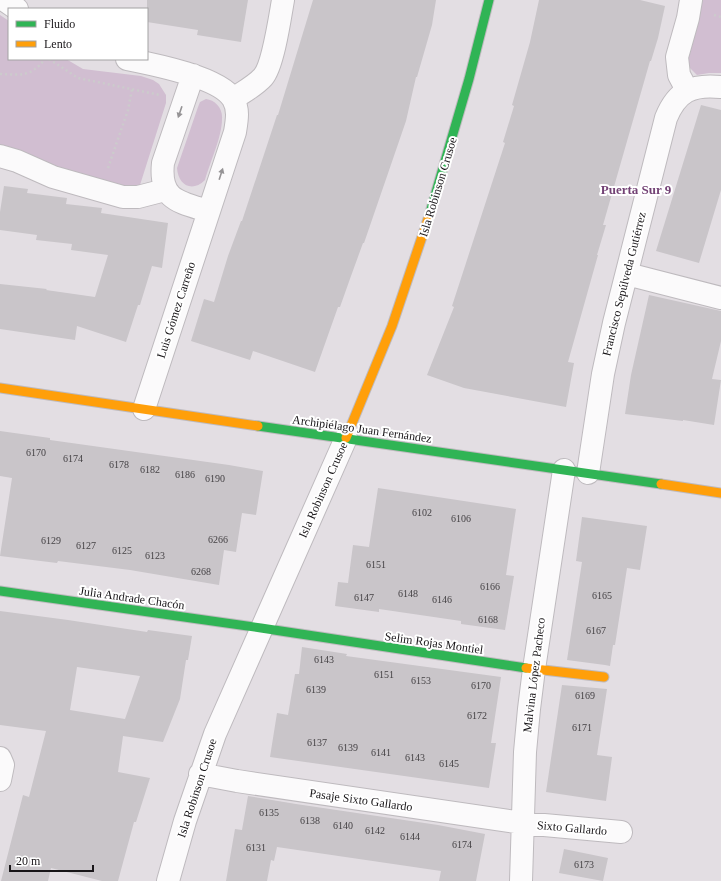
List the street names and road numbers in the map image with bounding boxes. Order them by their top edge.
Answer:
street label: Isla Robinson Crusoe [416,136,460,238]
street label: Francisco Sepúlveda Gutiérrez [599,211,649,357]
street label: Luis Gómez Carreño [154,260,198,360]
street label: Archipiélago Juan Fernández [291,412,433,446]
street label: Isla Robinson Crusoe [296,440,350,540]
street label: Julia Andrade Chacón [79,584,185,612]
street label: Malvina López Pacheco [520,617,548,733]
street label: Selim Rojas Montiel [384,629,485,657]
street label: Isla Robinson Crusoe [174,737,220,839]
street label: Pasaje Sixto Gallardo [309,786,413,814]
street label: Sixto Gallardo [536,818,608,838]

